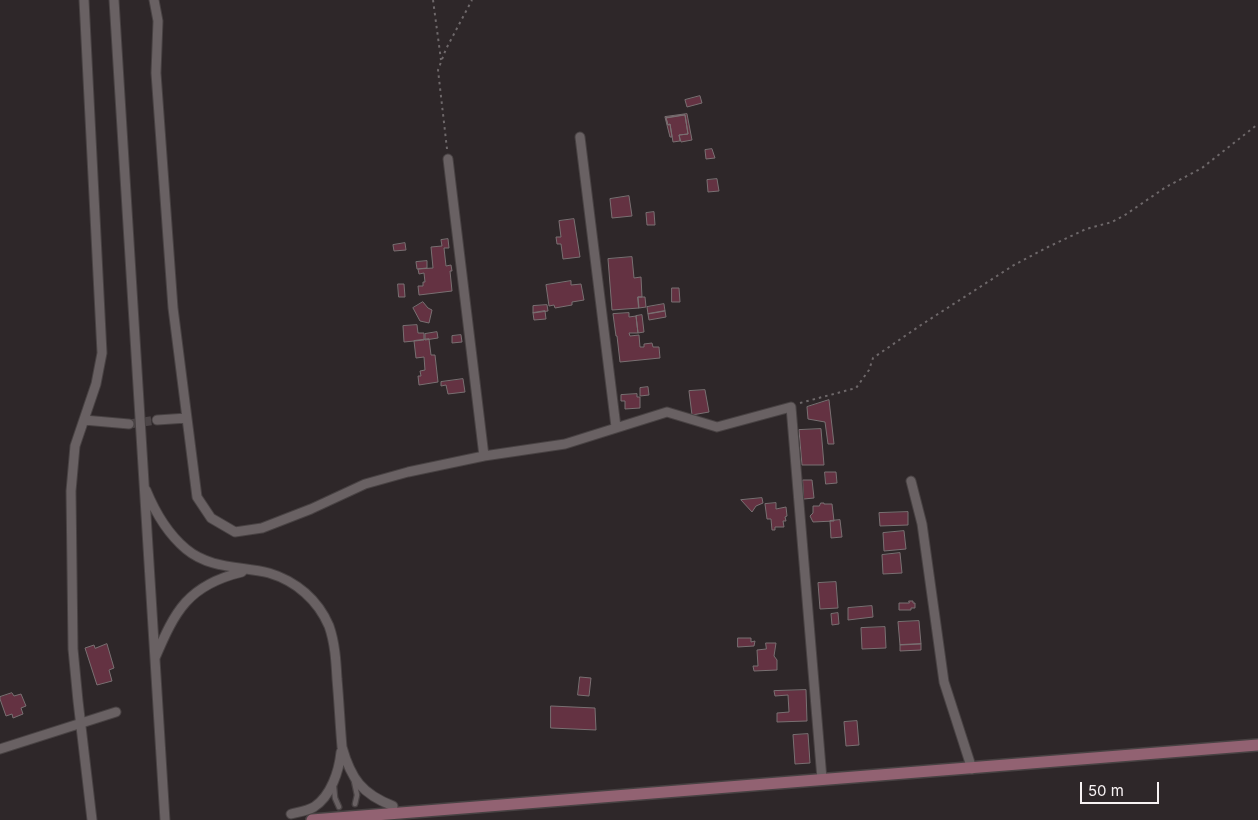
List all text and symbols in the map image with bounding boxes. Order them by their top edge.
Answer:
scale bar [1083,772,1162,804]
text: 50 m [1088,781,1124,800]

